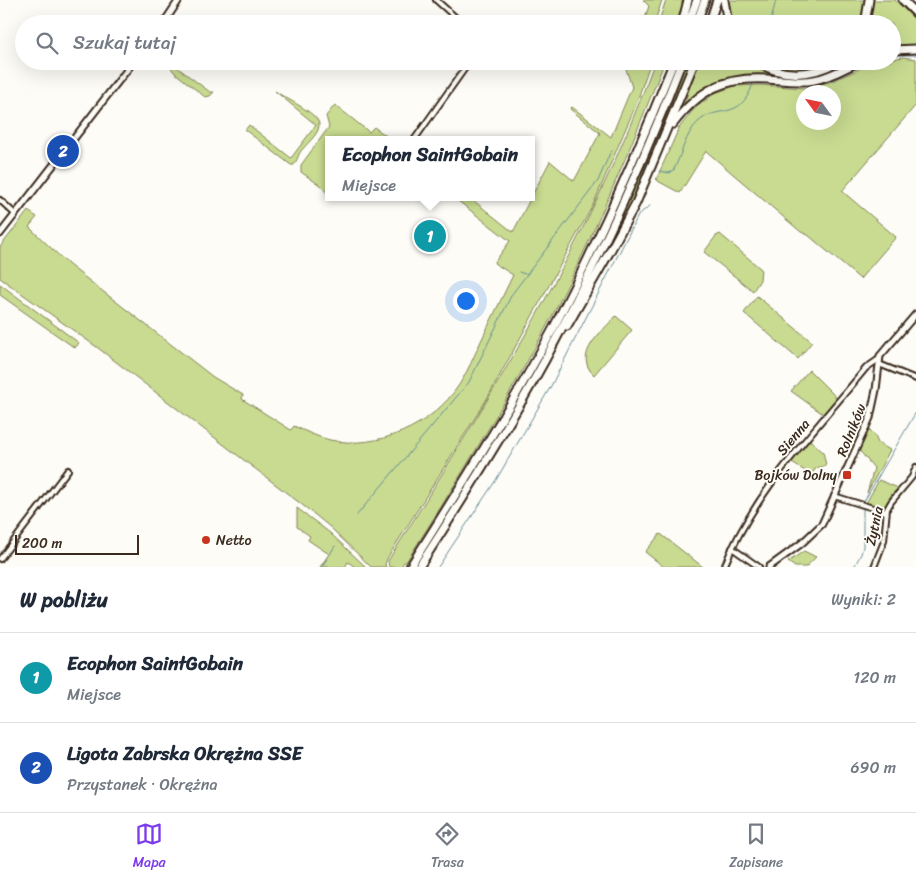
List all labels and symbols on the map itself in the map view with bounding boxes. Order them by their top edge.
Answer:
north arrow [796,85,841,130]
pin: 2 [47,132,79,170]
pin: 1 [414,217,446,255]
your location [453,288,479,314]
street label: Rolników [830,400,874,460]
street label: Sienna [770,413,816,461]
place label: Bojków Dolny [754,463,838,488]
marker: Bojków Dolny [841,469,853,481]
street label: Żytnia [858,503,891,548]
place label: Netto [216,528,252,553]
scale bar [15,532,139,555]
marker: Netto [200,534,212,546]

